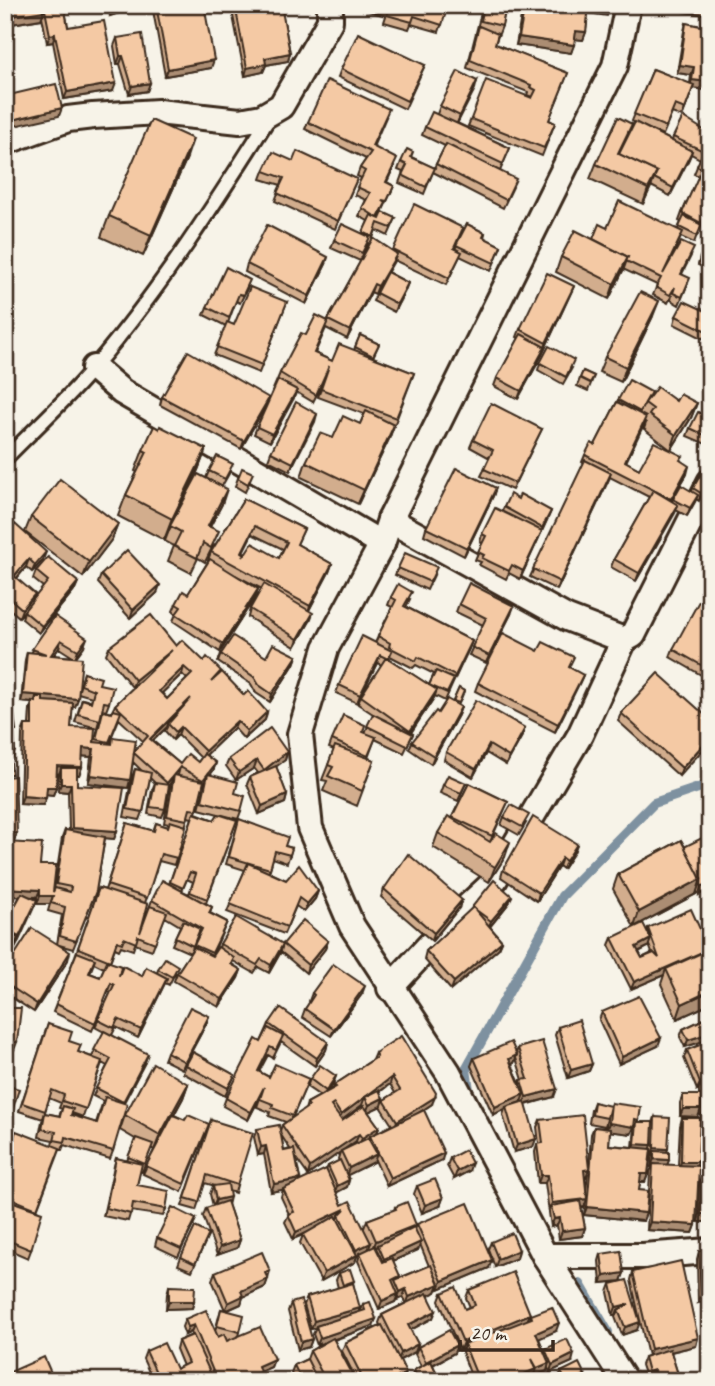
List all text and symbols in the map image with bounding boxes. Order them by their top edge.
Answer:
scale bar [460,1309,552,1353]
text: 20 m [470,1320,508,1346]

